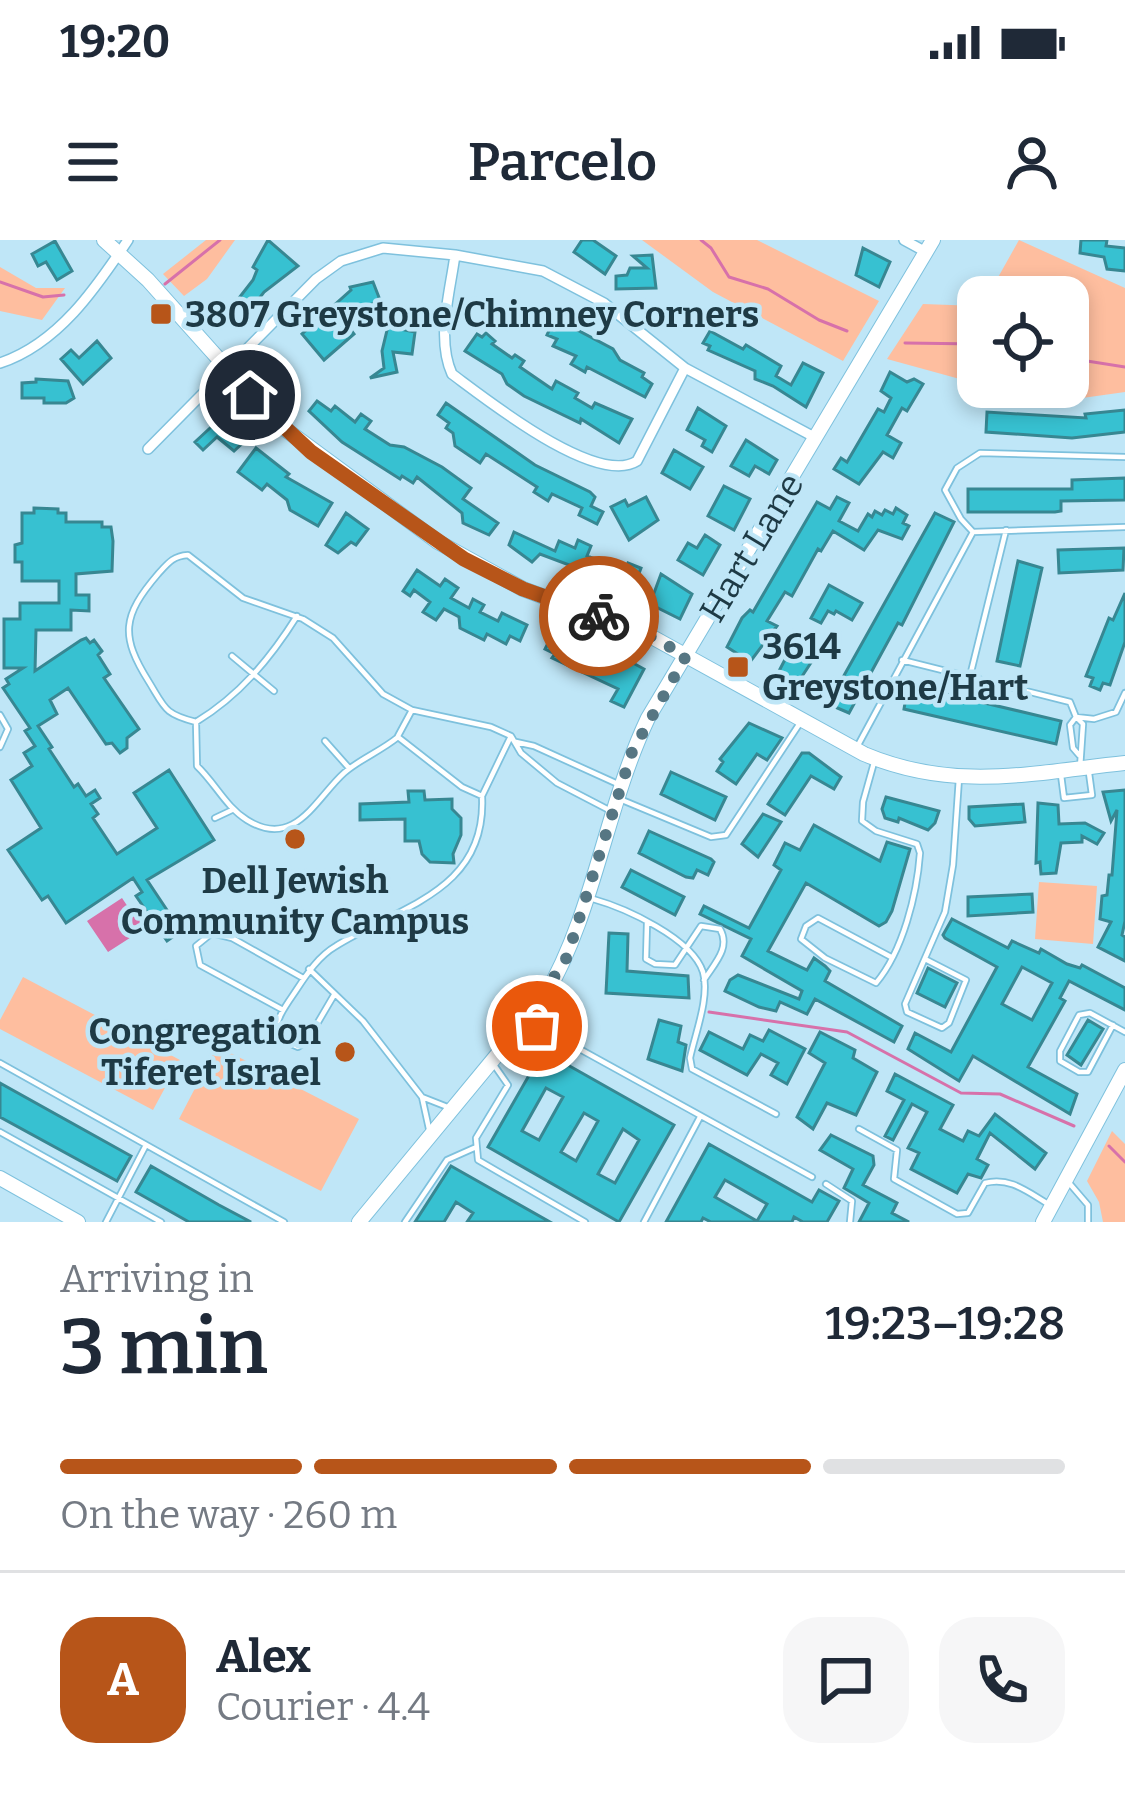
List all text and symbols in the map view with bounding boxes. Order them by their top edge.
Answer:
text: 19:20 [60,15,170,69]
icon: menu [60,129,126,195]
icon: person [999,129,1065,195]
text: Parcelo [468,130,657,194]
map controls [957,276,1089,408]
button: locate [957,276,1089,408]
place label: 3807 Greystone/Chimney Corners [185,293,759,337]
marker: 3807 Greystone/Chimney Corners [148,301,174,327]
pin [199,344,301,446]
icon: home [217,362,283,428]
street label: Hart Lane [690,465,813,630]
courier [539,556,659,676]
icon: bike [566,583,632,649]
place label: 3614 Greystone/Hart [762,625,1028,710]
marker: 3614 Greystone/Hart [725,654,751,680]
marker: Dell Jewish Community Campus [282,826,308,852]
place label: Dell Jewish Community Campus [121,859,469,944]
pin [486,975,588,1077]
icon: bag [504,993,570,1059]
place label: Congregation Tiferet Israel [89,1010,321,1095]
marker: Congregation Tiferet Israel [332,1039,358,1065]
text: Arriving in [60,1256,254,1302]
text: 19:23–19:28 [825,1297,1065,1351]
text: 3 min [60,1300,268,1394]
text: On the way · 260 m [60,1492,397,1538]
button: chat [783,1617,909,1743]
button: phone [939,1617,1065,1743]
text: Alex [216,1630,311,1684]
text: A [107,1653,139,1707]
text: Courier · 4.4 [216,1684,430,1730]

